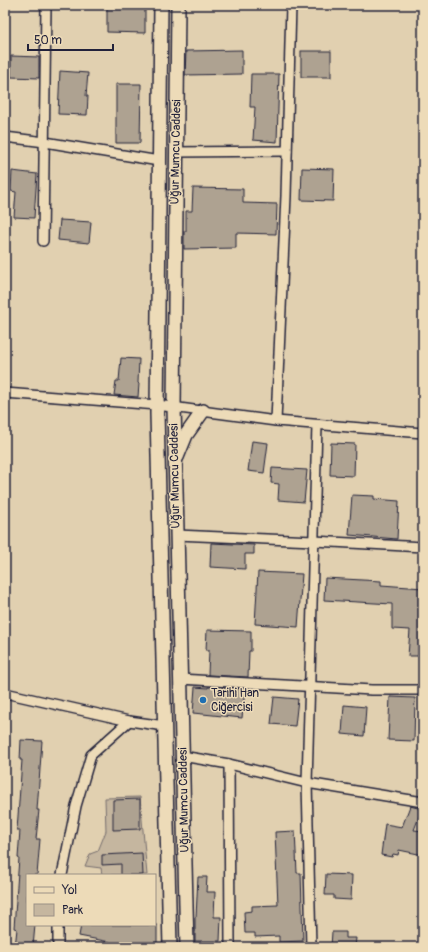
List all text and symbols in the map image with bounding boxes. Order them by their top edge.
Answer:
scale bar [28,26,113,52]
text: 50 m [34,33,62,48]
street label: Uğur Mumcu Caddesi [168,99,184,205]
street label: Uğur Mumcu Caddesi [167,423,183,529]
place label: Tarihi Han Ciğercisi [211,686,259,715]
marker: Tarihi Han Ciğercisi [198,695,208,705]
street label: Uğur Mumcu Caddesi [176,747,192,853]
legend [26,874,156,926]
text: Yol [61,883,77,898]
text: Park [62,903,83,918]

